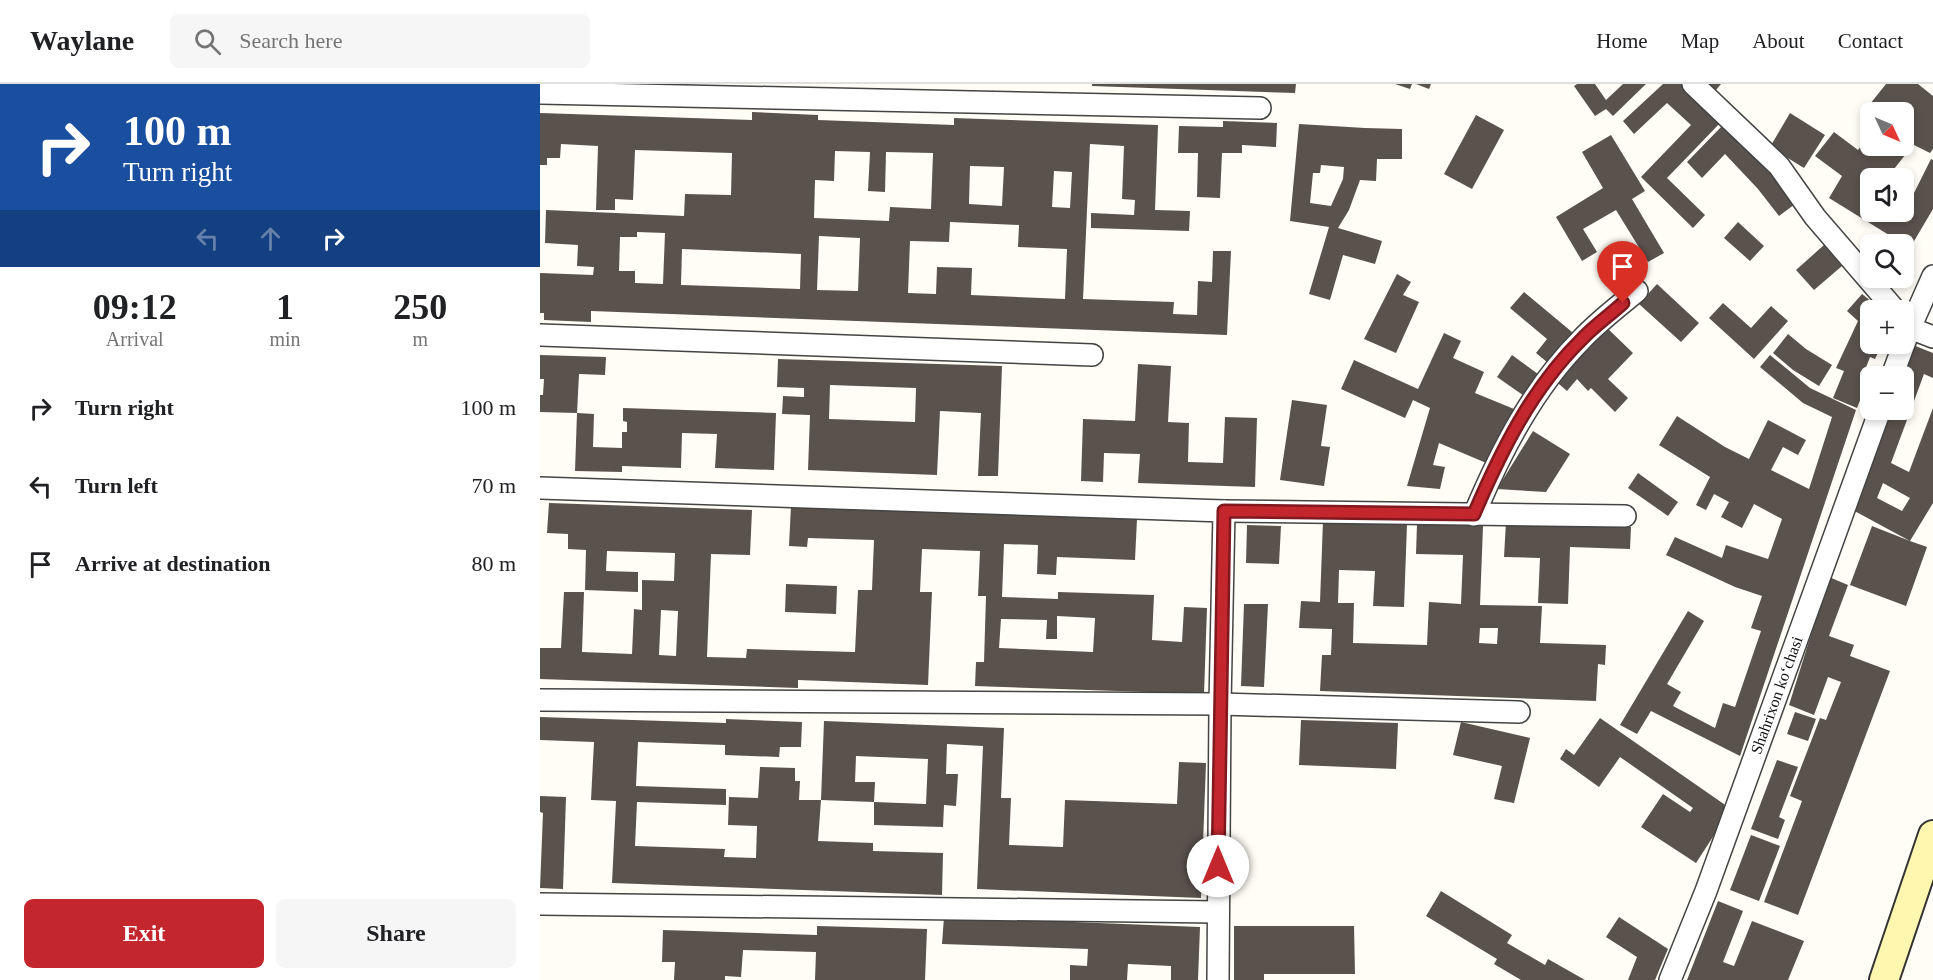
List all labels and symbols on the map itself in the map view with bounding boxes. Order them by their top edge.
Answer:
north arrow [1860,102,1914,156]
pin [1597,241,1648,303]
street label: Shahrixon koʻchasi [1747,633,1806,756]
position arrow [1186,834,1250,898]

